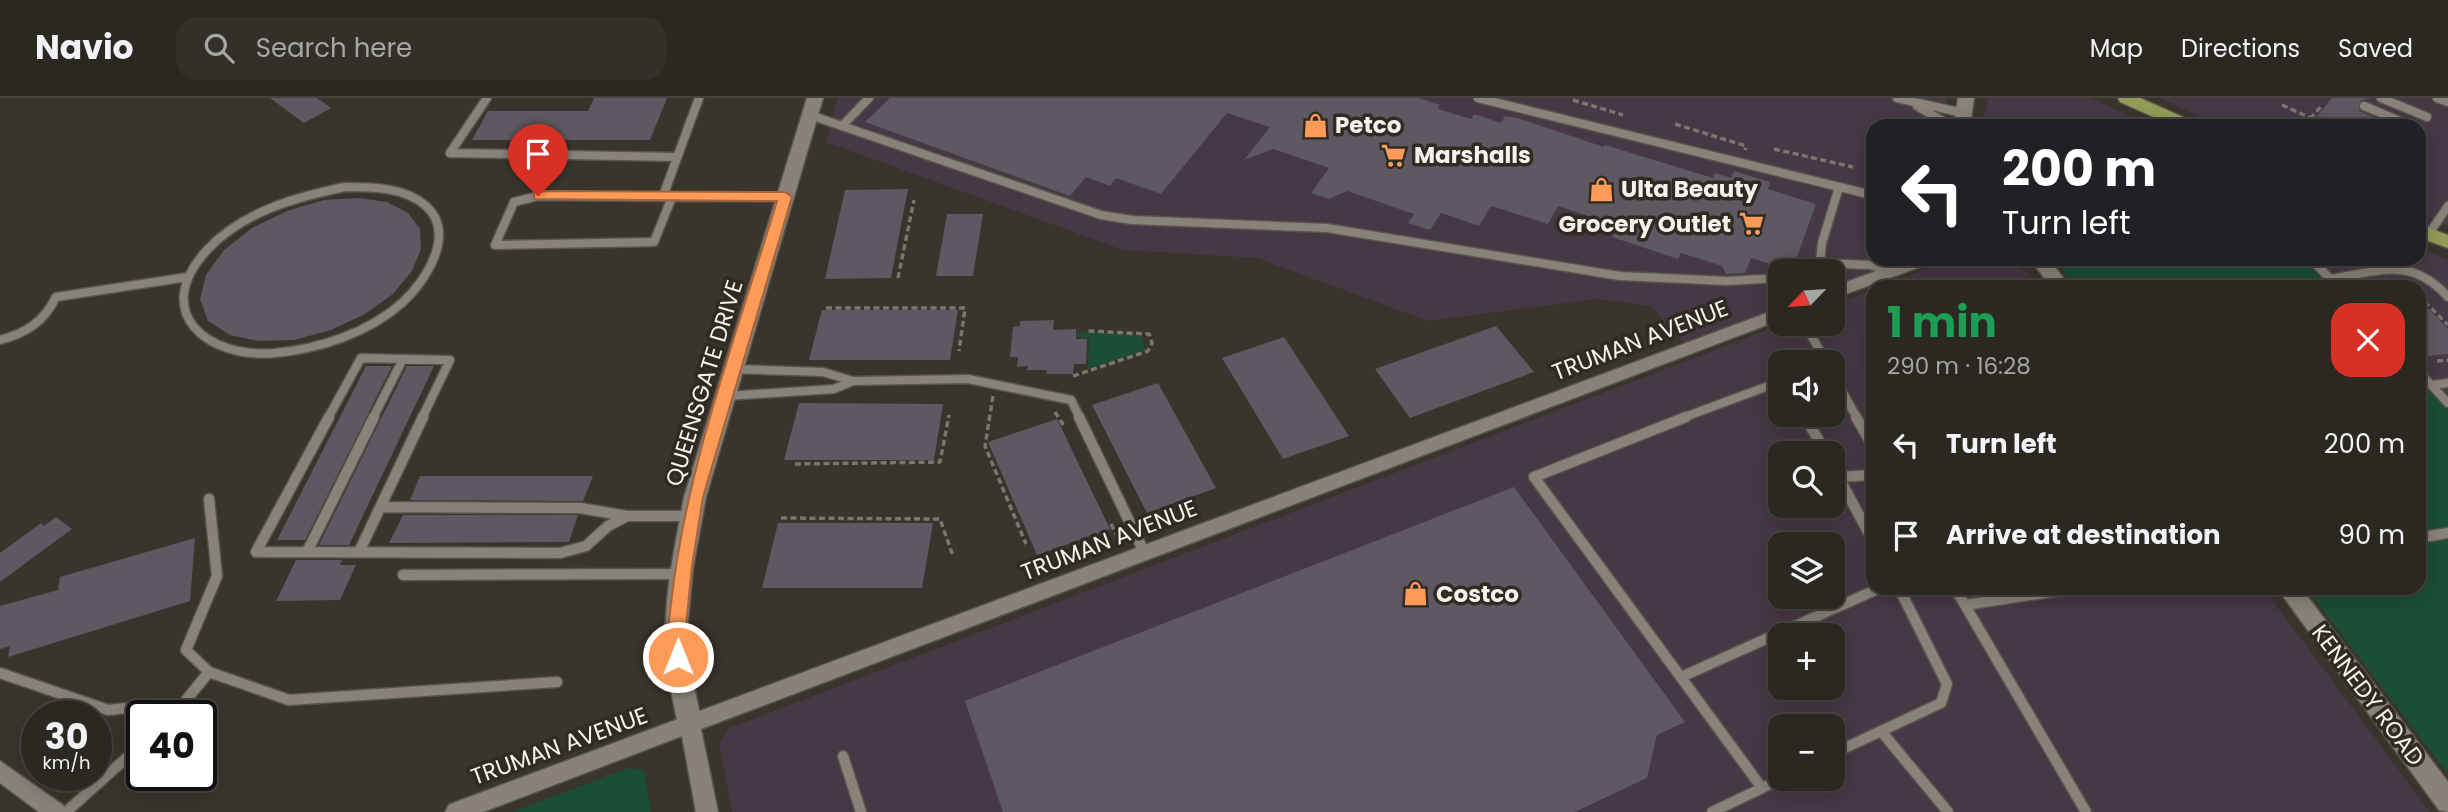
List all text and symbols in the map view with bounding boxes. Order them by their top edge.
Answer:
search box [176,17,666,80]
text: Navio [35,24,134,71]
icon: search [200,29,238,67]
text: Search here [256,30,412,66]
text: Map [2090,32,2143,65]
text: Directions [2181,32,2300,65]
text: Saved [2338,32,2413,65]
place label: Petco [1335,109,1401,141]
shop icon: Petco [1301,111,1329,139]
pin [508,124,568,196]
icon: arrive [519,135,557,173]
text: 200 m [2002,135,2156,203]
place label: Marshalls [1414,139,1531,171]
supermarket icon: Marshalls [1380,141,1408,169]
icon: left [1887,147,1978,238]
place label: Ulta Beauty [1621,173,1759,205]
shop icon: Ulta Beauty [1587,175,1615,203]
text: Turn left [2002,200,2131,245]
place label: Grocery Outlet [1558,208,1731,240]
supermarket icon: Grocery Outlet [1737,210,1765,238]
north arrow [1768,259,1844,336]
map controls [1768,259,1845,791]
street label: QUEENSGATE DRIVE [657,276,751,490]
street label: TRUMAN AVENUE [1547,292,1733,388]
text: 1 min [1887,293,1997,352]
button: close [2331,303,2405,377]
button: sound [1768,350,1845,427]
text: 290 m · 16:28 [1887,350,2031,382]
icon: left [1887,426,1925,464]
text: Turn left [1946,426,2057,462]
text: 200 m [2324,426,2405,462]
button: search [1768,441,1845,518]
street label: TRUMAN AVENUE [1016,492,1202,588]
icon: arrive [1887,517,1925,555]
text: Arrive at destination [1946,517,2221,553]
text: 90 m [2339,517,2405,553]
button: layers [1768,532,1845,609]
place label: Costco [1436,578,1519,610]
shop icon: Costco [1402,580,1430,608]
street label: KENNEDY ROAD [2304,618,2432,772]
position arrow [641,620,715,694]
button: + [1768,623,1845,700]
street label: TRUMAN AVENUE [466,699,652,793]
speed limit sign: 40 [126,700,217,791]
text: 30 [45,712,89,761]
button: − [1768,714,1845,791]
text: km/h [43,750,90,775]

